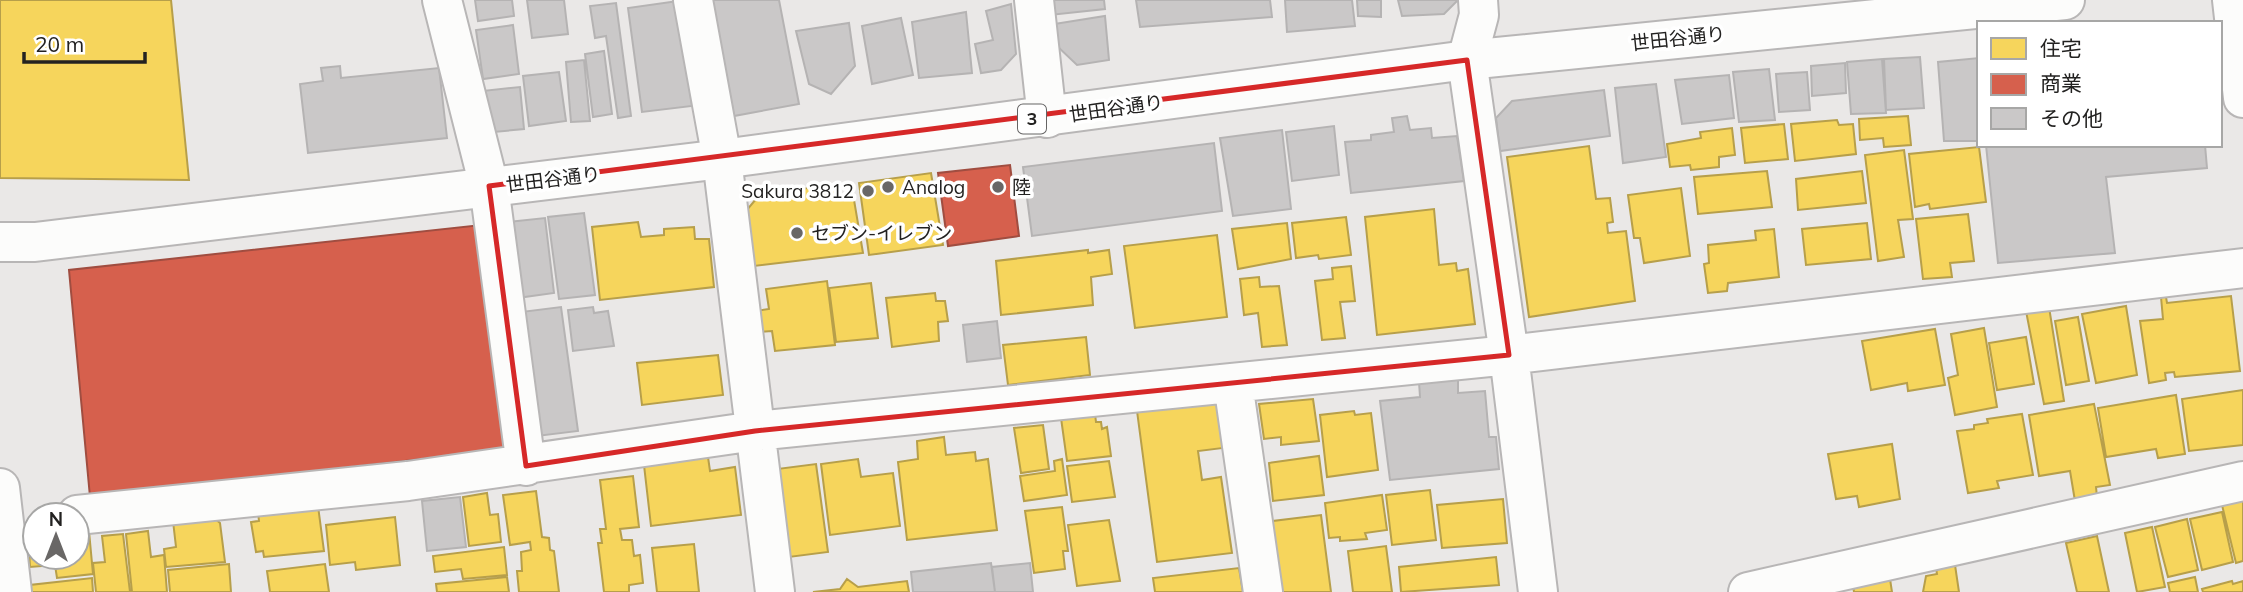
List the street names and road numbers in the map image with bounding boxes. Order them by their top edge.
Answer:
street label: 世田谷通り [1629,21,1727,55]
street label: 世田谷通り [1067,90,1165,126]
road number: 3 [1018,104,1046,134]
street label: 世田谷通り [504,161,602,197]

